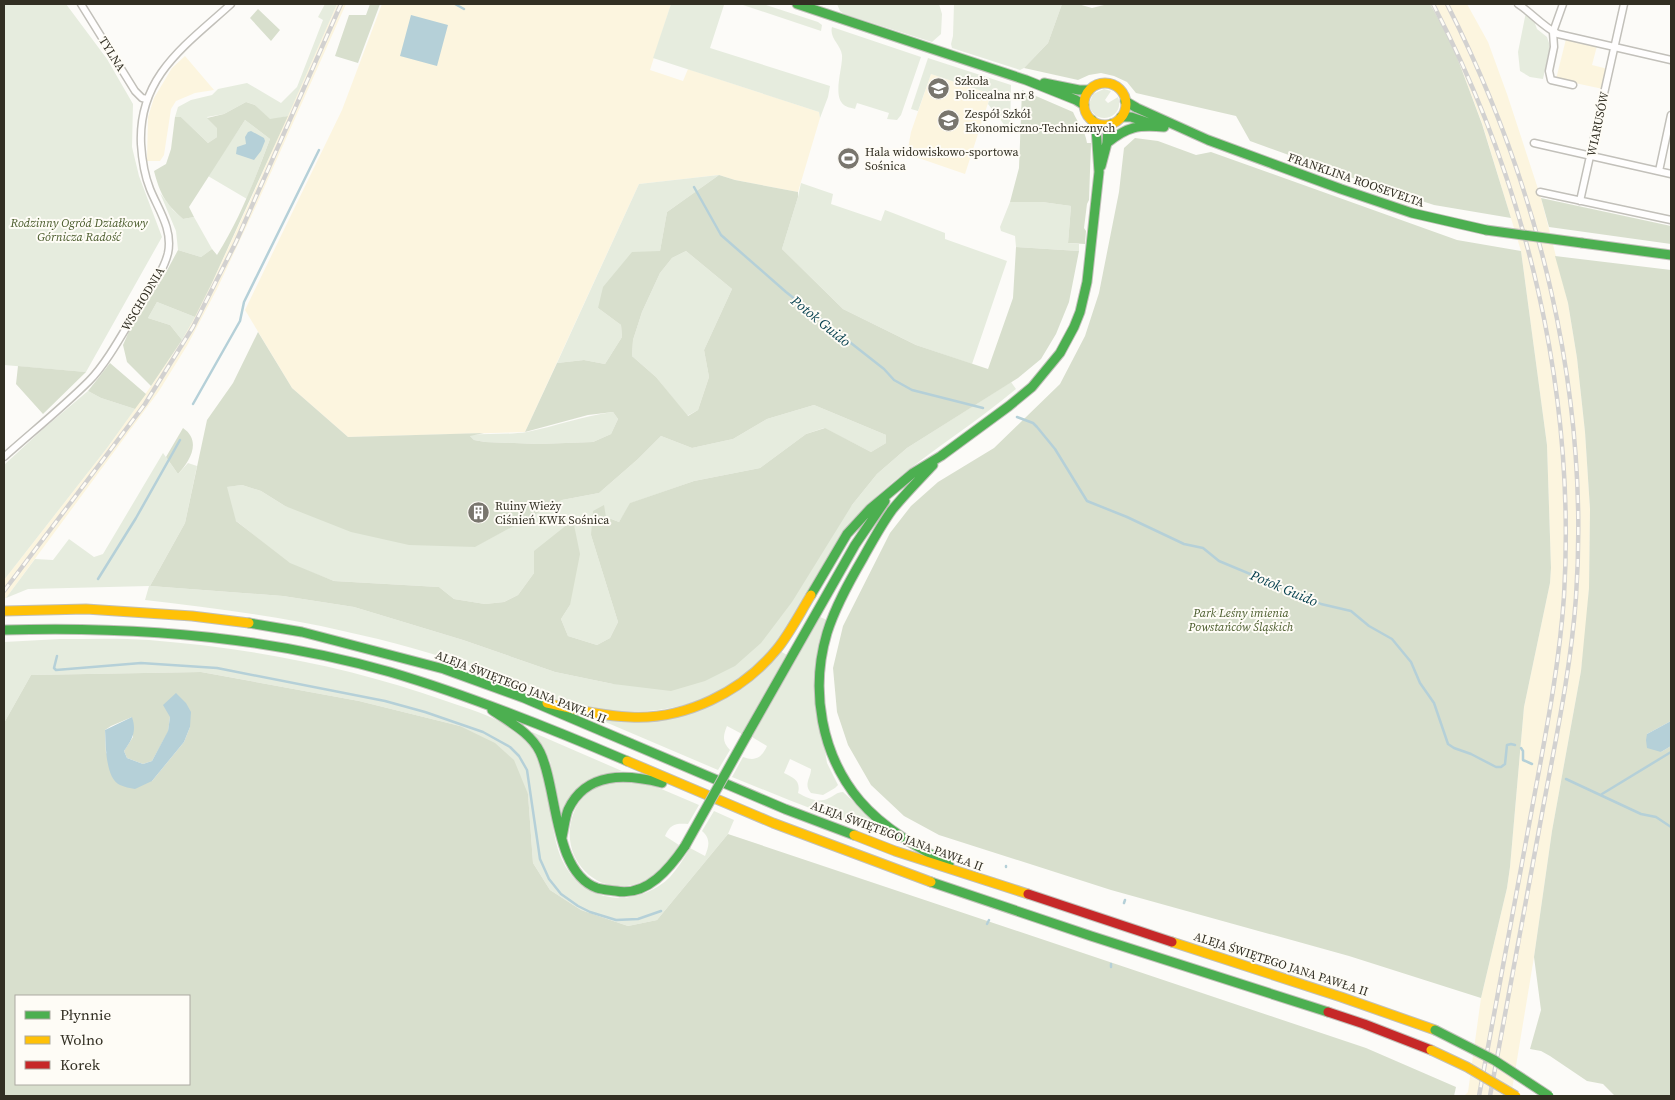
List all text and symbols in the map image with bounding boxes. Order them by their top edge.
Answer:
street label: TYLNA [95,34,129,74]
place label: Szkoła Policealna nr 8 [955,73,1034,103]
school or university icon: Szkoła Policealna nr 8 [927,76,951,100]
street label: WIARUSÓW [1583,90,1613,158]
place label: Zespół Szkół Ekonomiczno-Technicznych [965,106,1115,136]
school or university icon: Zespół Szkół Ekonomiczno-Technicznych [937,109,961,133]
place label: Hala widowiskowo-sportowa Sośnica [865,144,1019,174]
sports icon: Hala widowiskowo-sportowa Sośnica [837,147,861,171]
street label: FRANKLINA ROOSEVELTA [1286,149,1426,211]
park label: Rodzinny Ogród Działkowy Górnicza Radość [9,215,148,245]
street label: WSCHODNIA [118,264,168,334]
water label: Potok Guido [786,290,855,351]
place label: Ruiny Wieży Ciśnień KWK Sośnica [495,498,610,528]
building icon: Ruiny Wieży Ciśnień KWK Sośnica [467,501,491,525]
water label: Potok Guido [1246,564,1321,611]
park label: Park Leśny imienia Powstańców Śląskich [1188,605,1294,635]
street label: ALEJA ŚWIĘTEGO JANA PAWŁA II [433,647,609,727]
street label: ALEJA ŚWIĘTEGO JANA PAWŁA II [809,797,985,875]
street label: ALEJA ŚWIĘTEGO JANA PAWŁA II [1192,928,1370,1000]
legend [15,995,190,1085]
text: Płynnie [60,1004,111,1025]
text: Wolno [60,1029,103,1050]
text: Korek [60,1054,101,1075]

